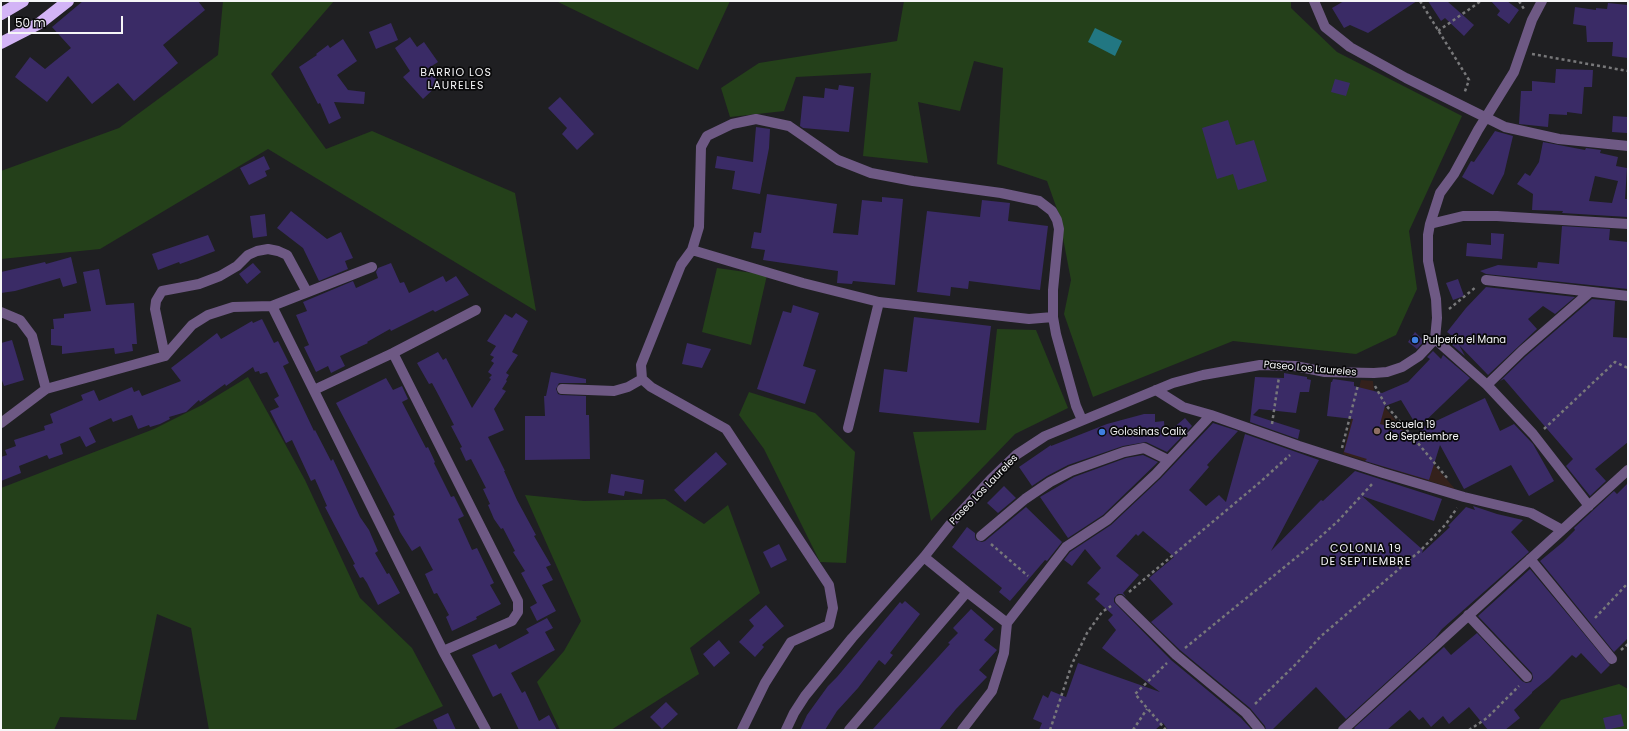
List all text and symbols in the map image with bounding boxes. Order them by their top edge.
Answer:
scale bar [10,8,125,34]
text: 50 m [15,14,46,31]
district label: BARRIO LOS LAURELES [420,66,492,92]
place label: Pulpería el Mana [1423,334,1506,346]
marker: Pulpería el Mana [1410,335,1420,345]
street label: Paseo Los Laureles [1263,359,1357,379]
place label: Escuela 19 de Septiembre [1385,419,1459,442]
place label: Golosinas Calix [1110,426,1186,438]
marker: Escuela 19 de Septiembre [1372,426,1382,436]
marker: Golosinas Calix [1097,427,1107,437]
street label: Paseo Los Laureles [947,452,1021,528]
district label: COLONIA 19 DE SEPTIEMBRE [1321,542,1411,568]

